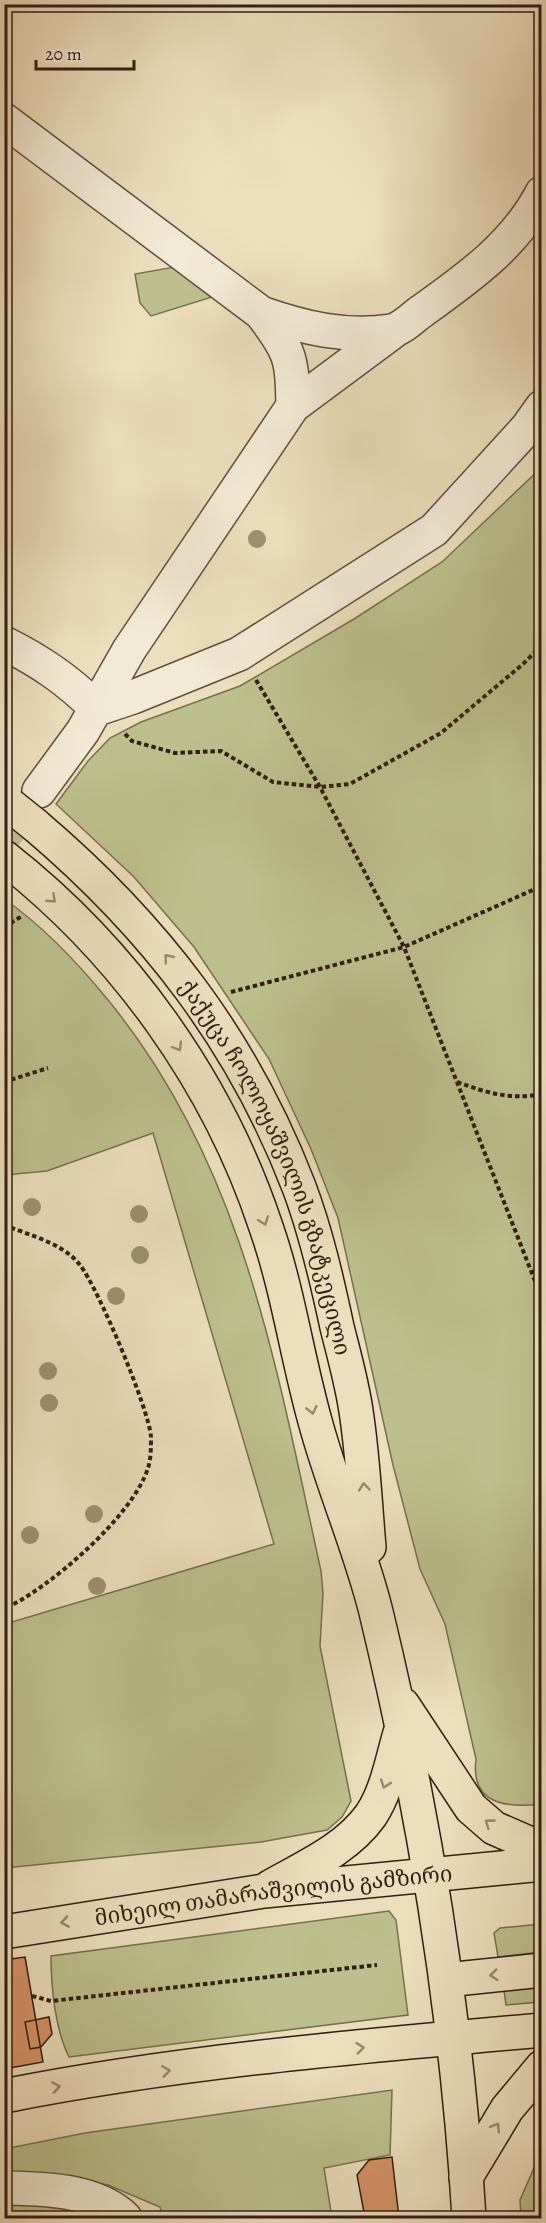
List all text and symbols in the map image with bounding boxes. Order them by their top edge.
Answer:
scale bar [36,33,134,71]
text: 20 m [45,42,82,66]
one-way arrow [45,892,56,903]
one-way arrow [164,954,175,965]
street label: ქაქუცა ჩოლოყაშვილის გზატკეცილი [172,973,358,1359]
one-way arrow [170,1041,182,1051]
one-way arrow [257,1216,270,1226]
one-way arrow [305,1405,318,1415]
one-way arrow [357,1483,370,1492]
one-way arrow [379,1778,392,1789]
one-way arrow [485,1819,496,1830]
street label: მიხეილ თამარაშვილის გამზირი [93,1859,454,1933]
one-way arrow [61,1915,71,1928]
one-way arrow [489,1968,498,1981]
one-way arrow [355,2042,364,2055]
one-way arrow [161,2065,171,2077]
one-way arrow [51,2081,61,2094]
one-way arrow [489,2122,500,2133]

